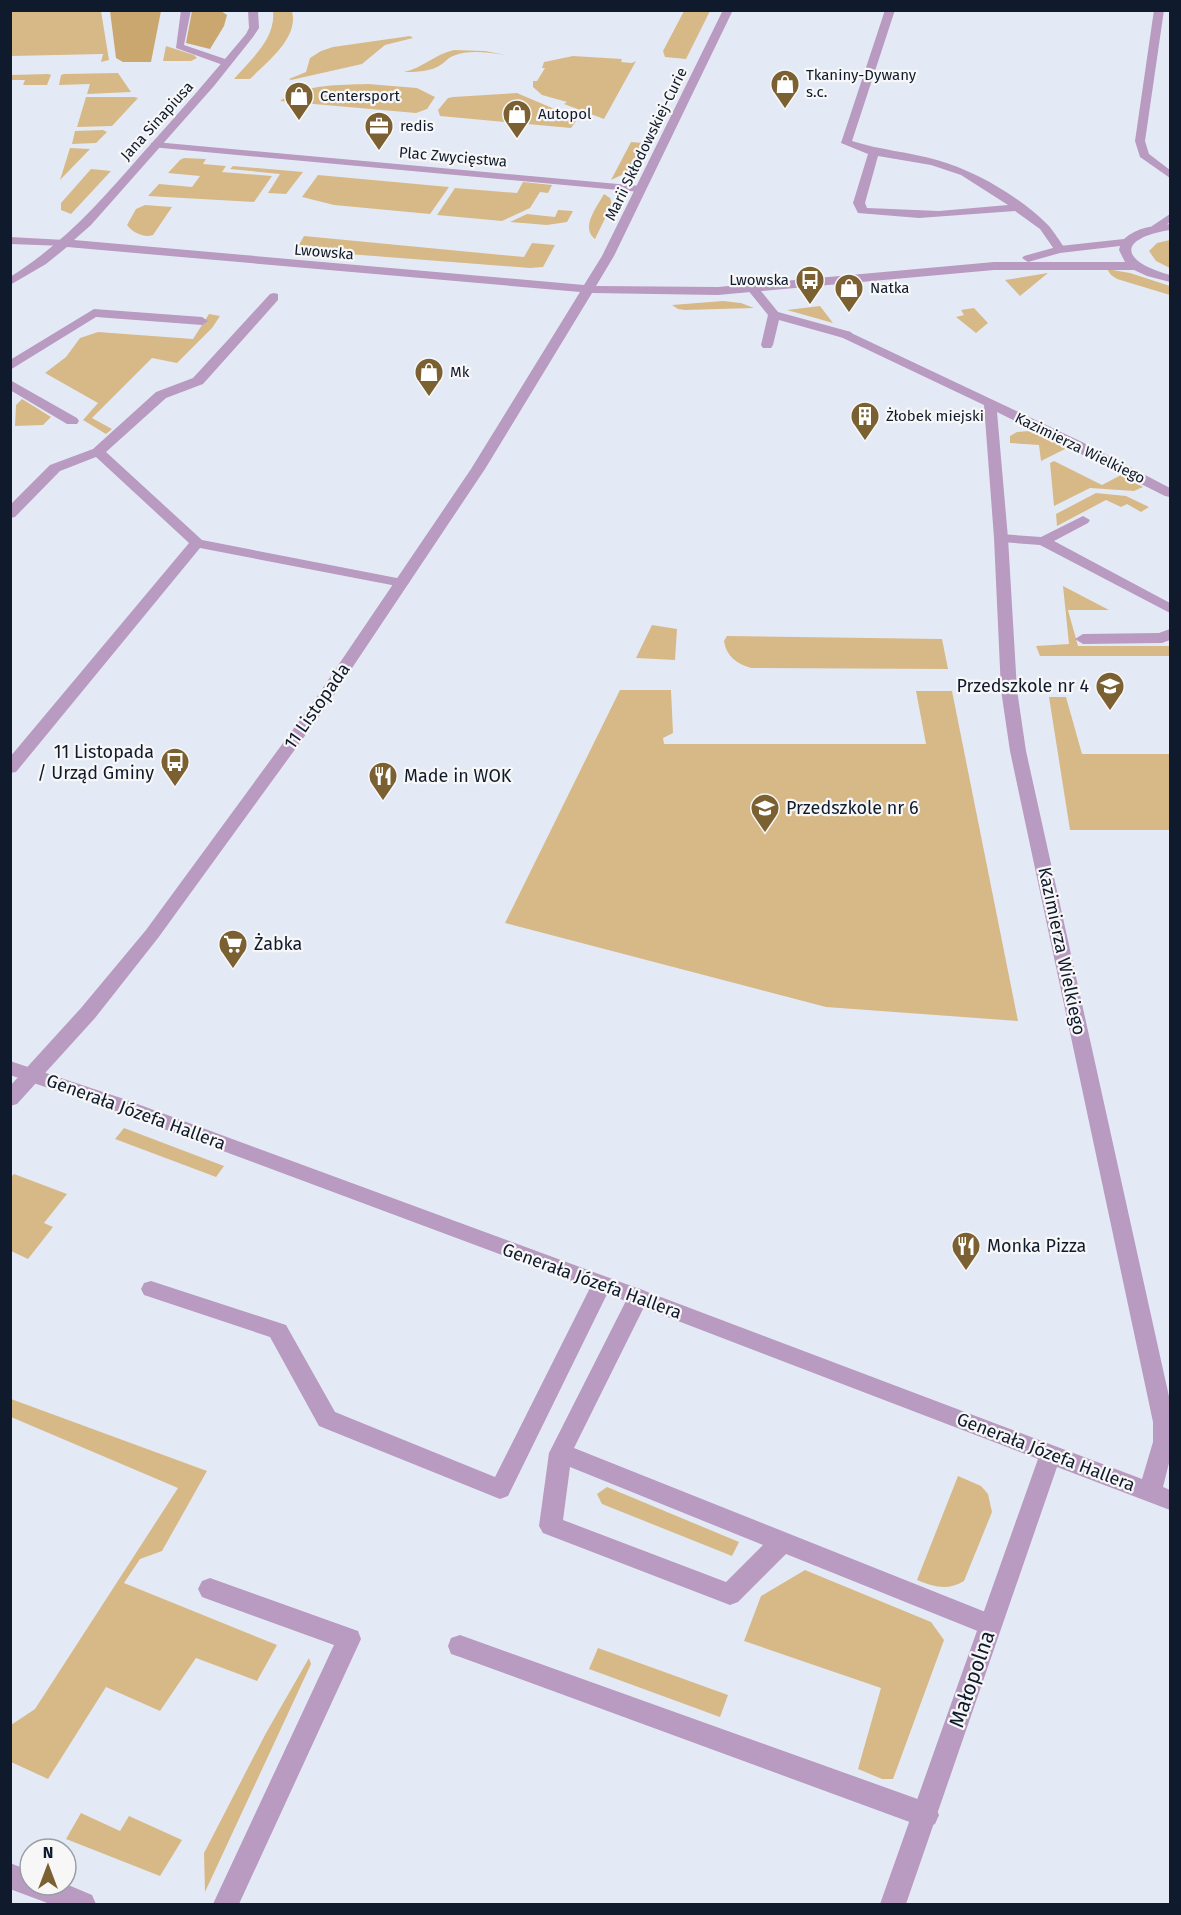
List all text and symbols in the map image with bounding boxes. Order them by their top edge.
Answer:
street label: Marii Skłodowskiej-Curie [601,65,691,223]
place label: Tkaniny-Dywany s.c. [806,66,917,101]
shop icon: Tkaniny-Dywany s.c. [769,68,801,110]
street label: Jana Sinapiusa [117,78,197,164]
shop icon: Centersport [283,80,315,122]
place label: Centersport [320,87,400,105]
shop icon: Autopol [501,98,533,140]
place label: Autopol [538,105,592,123]
office icon: redis [363,110,395,152]
place label: redis [400,117,434,135]
street label: Plac Zwycięstwa [398,143,508,171]
street label: Lwowska [293,240,355,264]
bus stop icon: Lwowska [794,264,826,306]
place label: Lwowska [729,271,789,289]
shop icon: Natka [833,272,865,314]
place label: Natka [870,279,909,297]
shop icon: Mk [413,356,445,398]
place label: Mk [450,363,470,381]
building icon: Żłobek miejski [849,400,881,442]
place label: Żłobek miejski [886,407,984,425]
street label: Kazimierza Wielkiego [1012,409,1148,487]
street label: 11 Listopada [279,659,355,753]
school or university icon: Przedszkole nr 4 [1094,670,1126,712]
place label: Przedszkole nr 4 [956,675,1089,697]
place label: 11 Listopada / Urząd Gminy [37,741,154,784]
bus stop icon: 11 Listopada / Urząd Gminy [159,746,191,788]
restaurant icon: Made in WOK [367,760,399,802]
place label: Made in WOK [404,765,512,787]
school or university icon: Przedszkole nr 6 [749,792,781,834]
place label: Przedszkole nr 6 [786,797,919,819]
street label: Kazimierza Wielkiego [1033,865,1091,1037]
supermarket icon: Żabka [217,928,249,970]
place label: Żabka [254,933,302,955]
street label: Generała Józefa Hallera [43,1069,229,1155]
restaurant icon: Monka Pizza [950,1230,982,1272]
place label: Monka Pizza [987,1235,1086,1257]
street label: Generała Józefa Hallera [499,1238,685,1324]
street label: Generała Józefa Hallera [954,1408,1138,1496]
street label: Małopolna [943,1627,1001,1731]
north arrow [18,1837,78,1897]
text: N [43,1843,53,1862]

